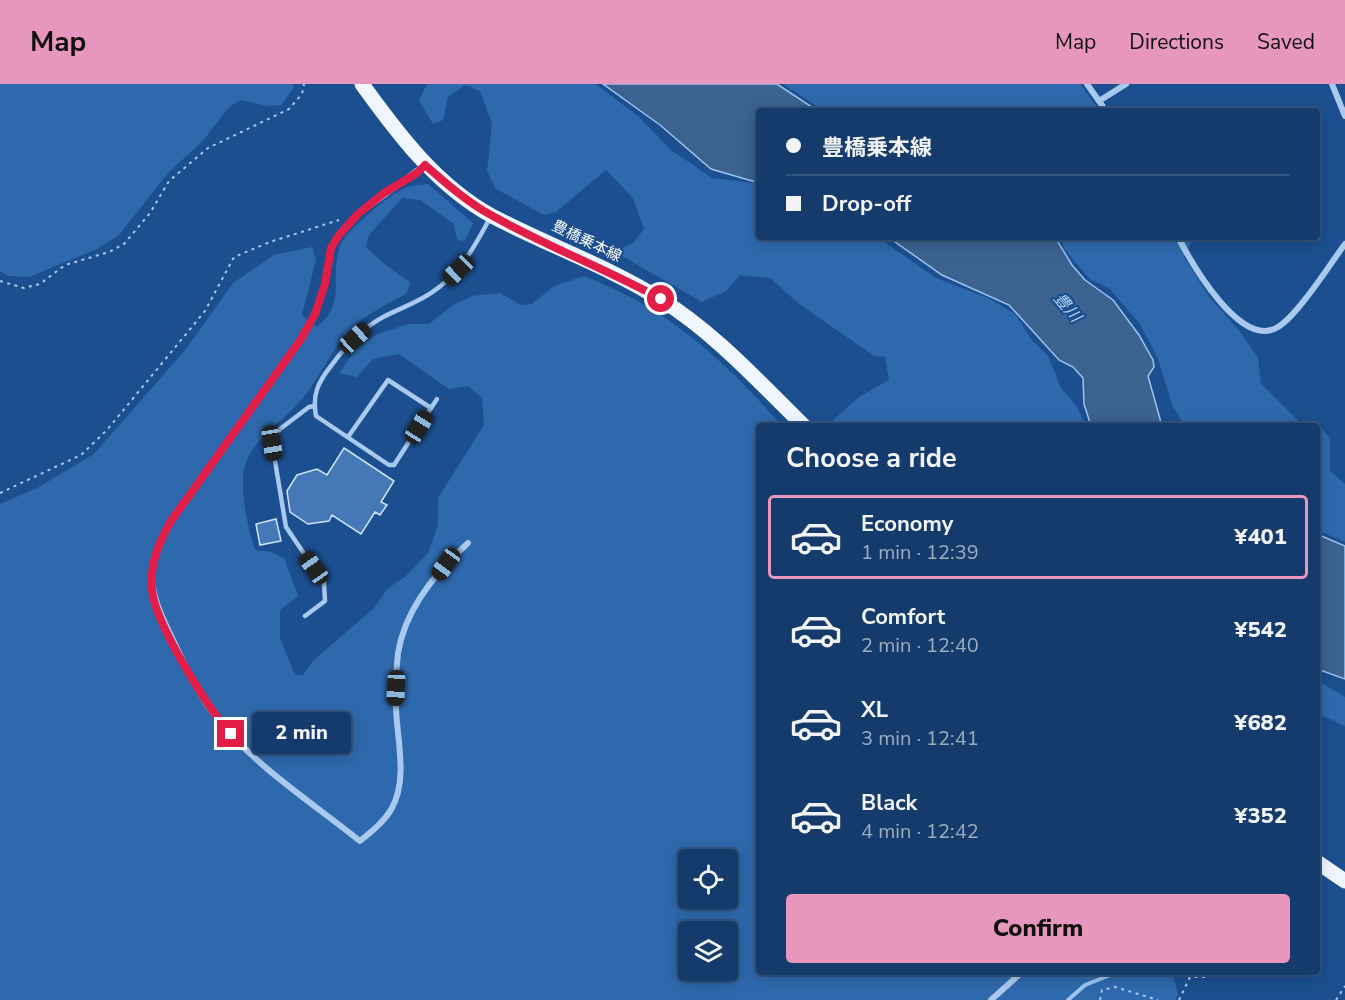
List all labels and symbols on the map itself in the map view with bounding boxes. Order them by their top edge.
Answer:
street label: 豊橋乗本線 [549,216,625,266]
car [439,251,477,289]
route start [647,285,674,312]
water label: 豊川 [1049,288,1087,328]
car [336,319,374,357]
car [402,407,436,447]
car [260,424,284,462]
car [428,544,464,584]
car [296,548,332,588]
car [386,670,406,706]
callout: 2 min [252,713,351,755]
route end [217,720,244,747]

